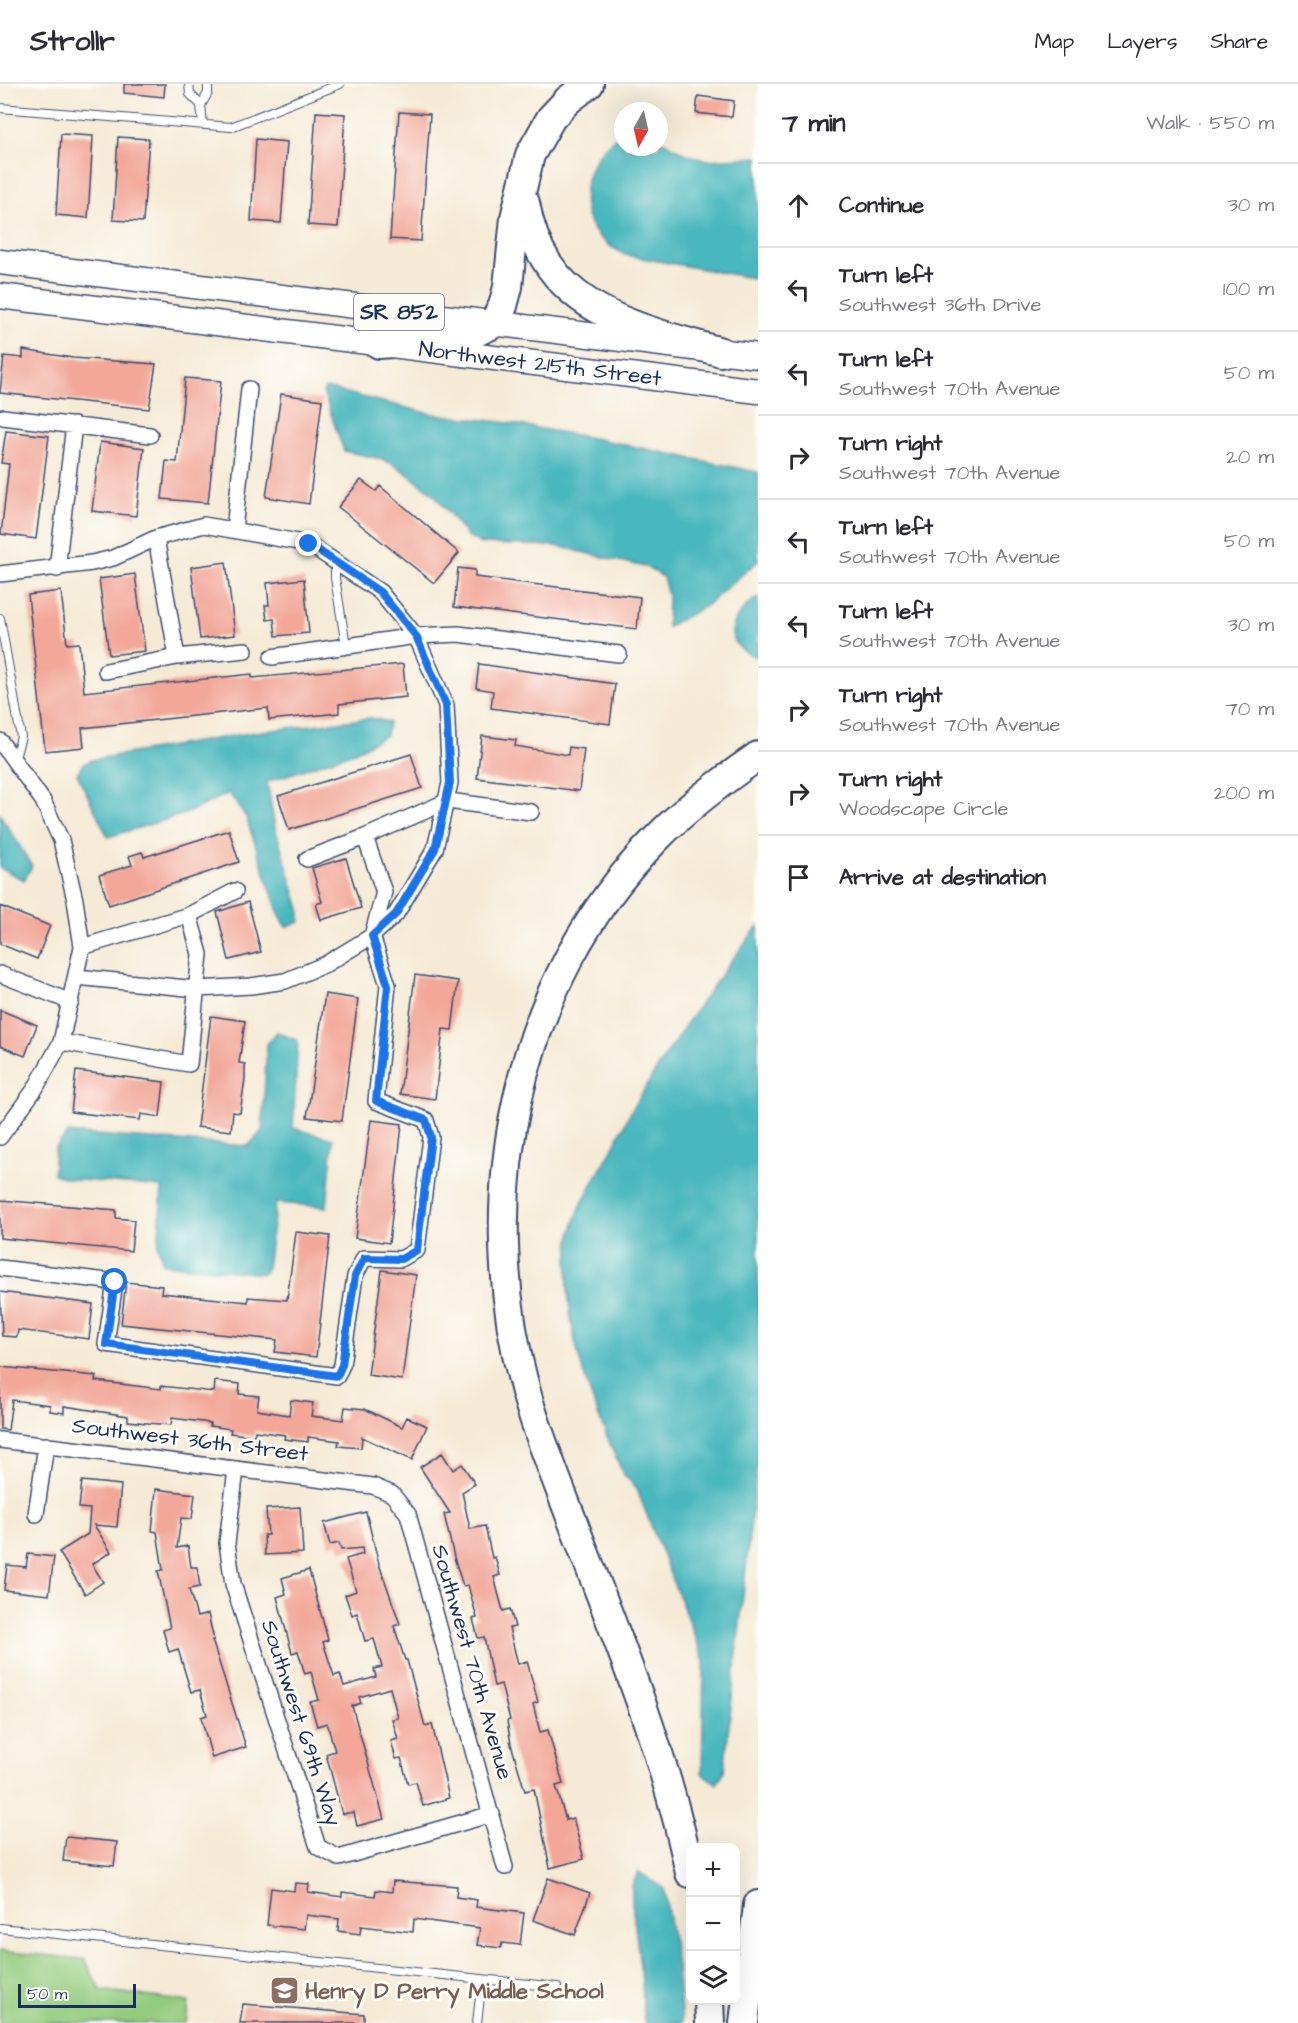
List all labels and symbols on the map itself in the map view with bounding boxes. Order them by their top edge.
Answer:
north arrow [614,102,668,156]
road number: SR 852 [354,294,444,330]
street label: Northwest 215th Street [417,334,663,394]
route end [295,530,321,556]
route start [101,1268,127,1294]
street label: Southwest 36th Street [70,1410,310,1470]
street label: Southwest 70th Avenue [424,1541,520,1783]
street label: Southwest 69th Way [252,1616,349,1830]
school or university icon: Henry D Perry Middle School [268,1975,300,2007]
place label: Henry D Perry Middle School [305,1976,604,2009]
scale bar [18,1981,136,2008]

